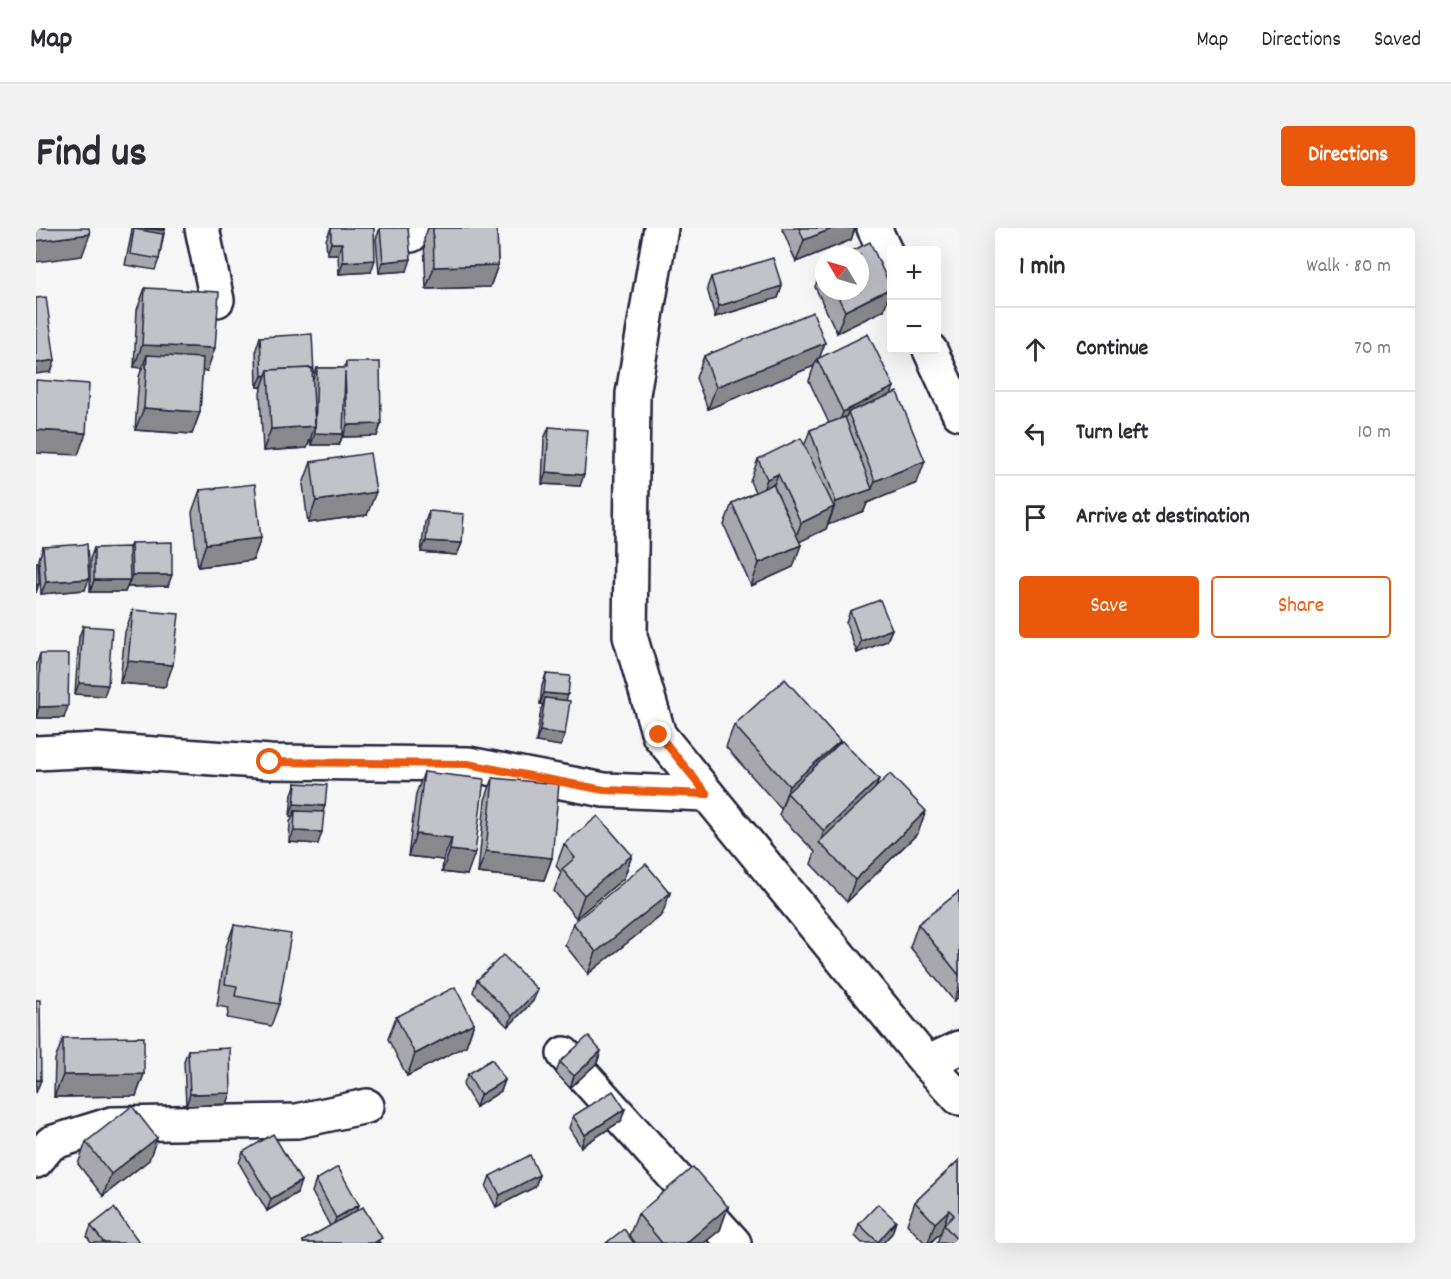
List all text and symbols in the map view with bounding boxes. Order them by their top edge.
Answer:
text: Map [30,21,72,61]
text: Map [1197,26,1228,56]
text: Directions [1261,26,1341,56]
text: Saved [1374,26,1421,56]
text: Find us [36,126,147,186]
button: Directions [1281,126,1415,186]
north arrow [815,246,869,300]
map controls [887,246,941,354]
button: + [887,246,941,300]
text: 1 min [1019,249,1065,286]
text: Walk · 80 m [1306,253,1391,281]
button: − [887,300,941,354]
icon: ahead [1019,333,1052,366]
text: Continue [1076,334,1148,365]
text: 70 m [1354,335,1391,363]
icon: left [1019,417,1052,450]
text: Turn left [1076,418,1148,449]
text: 10 m [1357,419,1391,447]
icon: arrive [1019,501,1052,534]
text: Arrive at destination [1076,502,1250,533]
button: Save [1019,576,1199,638]
button: Share [1211,576,1391,638]
route end [645,721,671,747]
route start [256,748,282,774]

